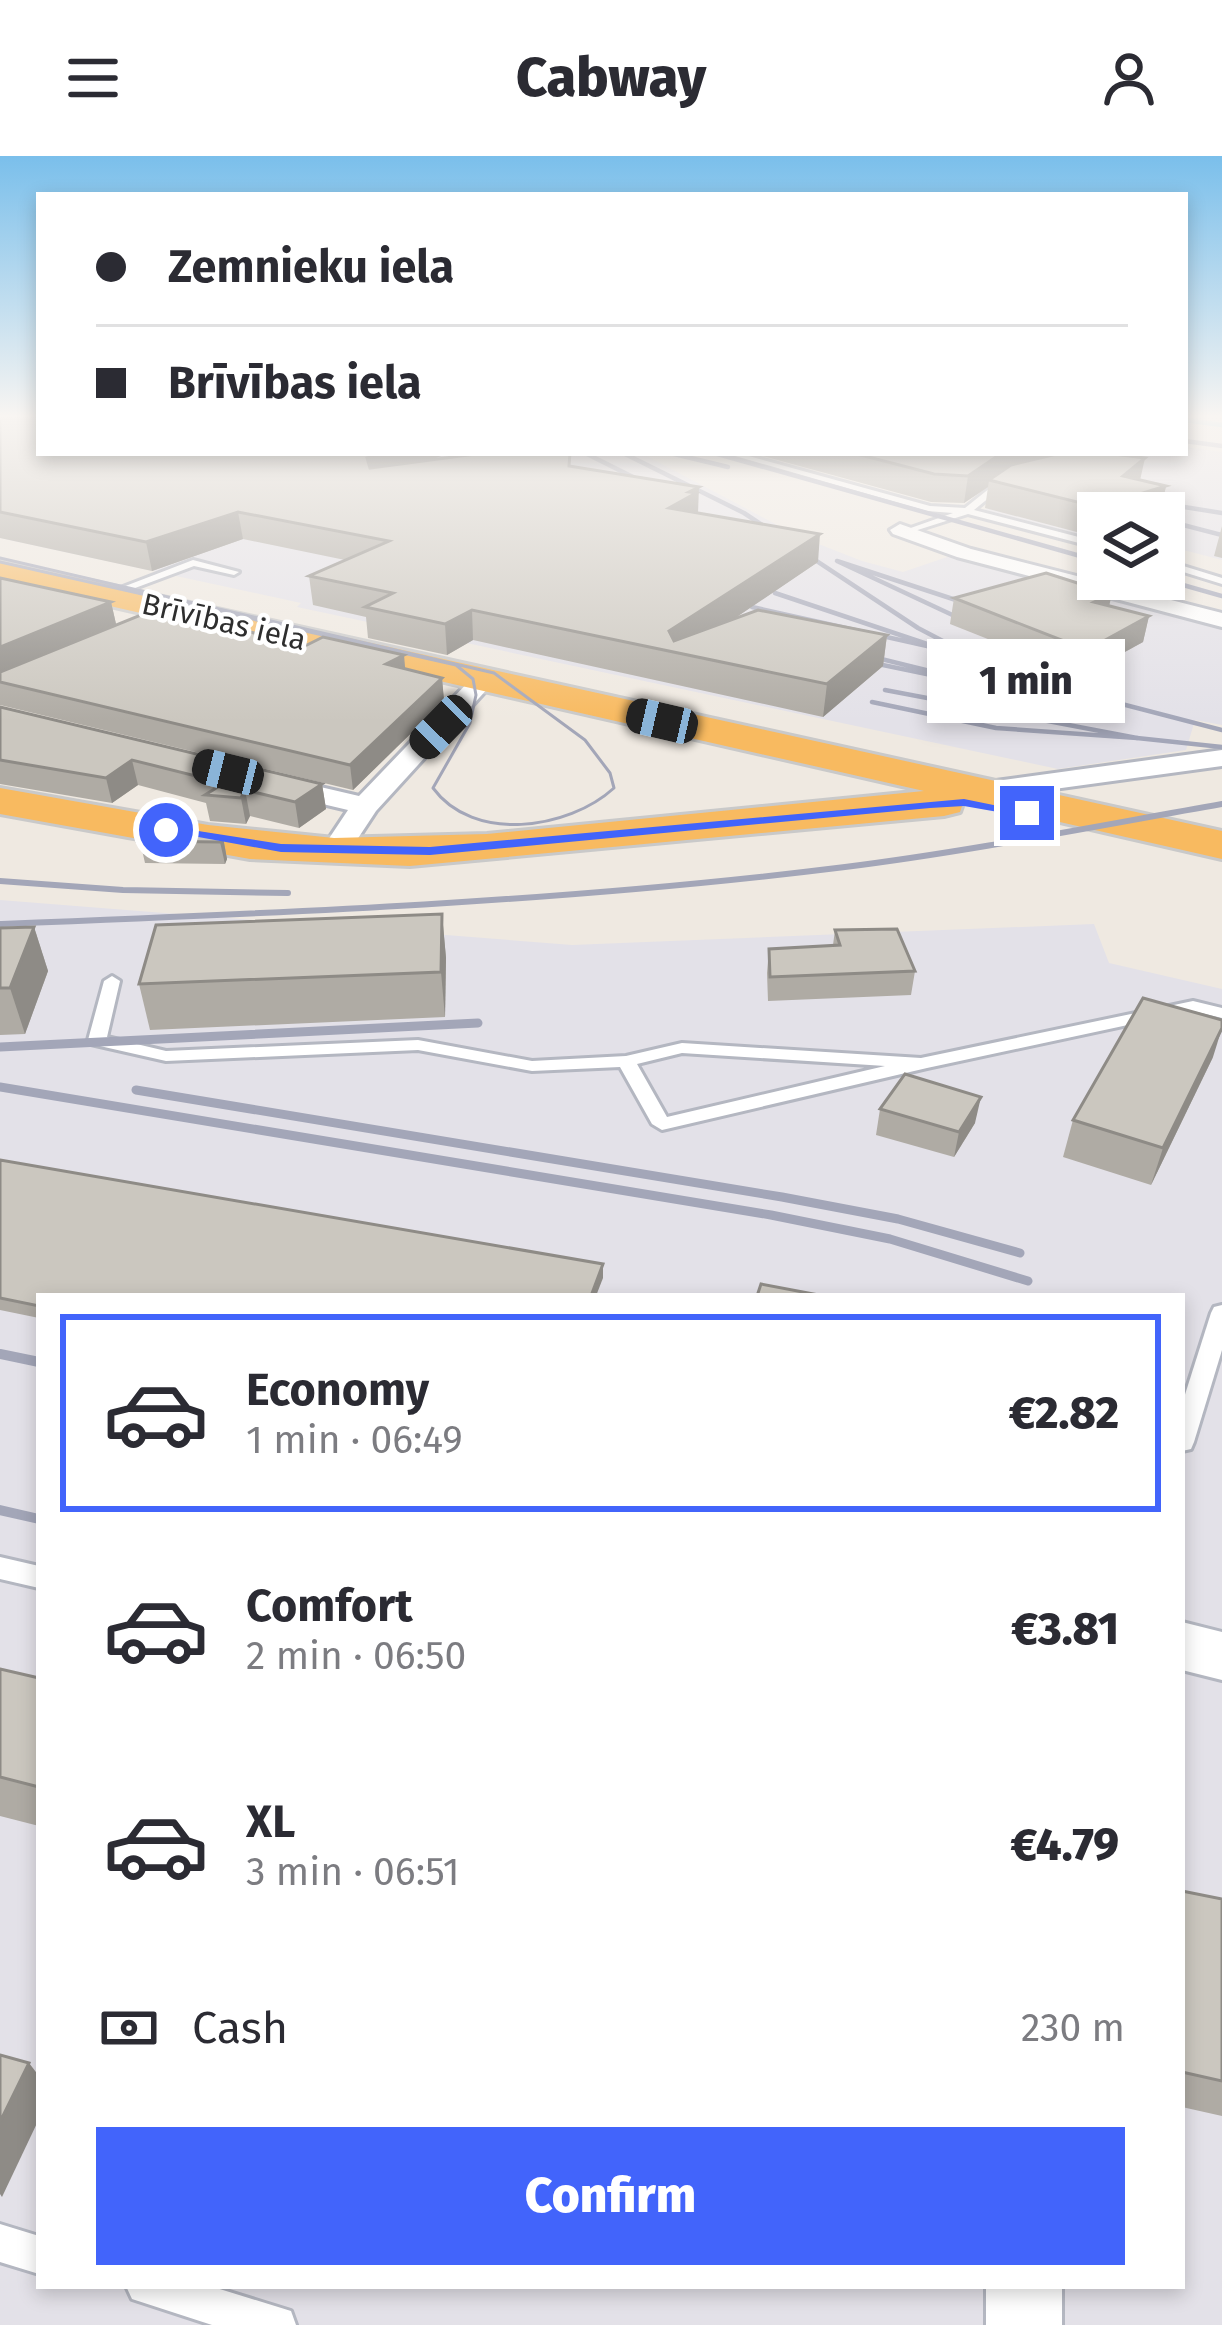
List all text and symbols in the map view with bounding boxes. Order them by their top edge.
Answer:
icon: menu [60,45,126,111]
icon: person [1096,45,1162,111]
text: Cabway [516,46,706,110]
text: Zemnieku iela [168,240,454,294]
text: Brīvības iela [168,356,422,410]
map controls [1077,492,1185,600]
button: layers [1077,492,1185,600]
street label: Brīvības iela [139,586,309,658]
callout: 1 min [928,639,1126,723]
text: 1 min [979,658,1073,704]
car [403,689,479,765]
car [623,695,701,747]
car [189,746,267,798]
route end [1000,786,1054,840]
route start [139,803,193,857]
icon: car [102,1359,210,1467]
text: Economy [246,1363,429,1417]
text: €2.82 [1009,1386,1119,1440]
text: 1 min · 06:49 [246,1417,463,1463]
icon: car [102,1575,210,1683]
text: Comfort [246,1579,413,1633]
text: €3.81 [1011,1602,1119,1656]
text: 2 min · 06:50 [246,1633,466,1679]
icon: car [102,1791,210,1899]
text: XL [246,1795,295,1849]
text: €4.79 [1010,1818,1119,1872]
text: 3 min · 06:51 [246,1849,460,1895]
icon: cash [96,1995,162,2061]
text: Cash [192,2001,288,2055]
text: 230 m [1021,2005,1125,2051]
button: Confirm [96,2127,1125,2265]

